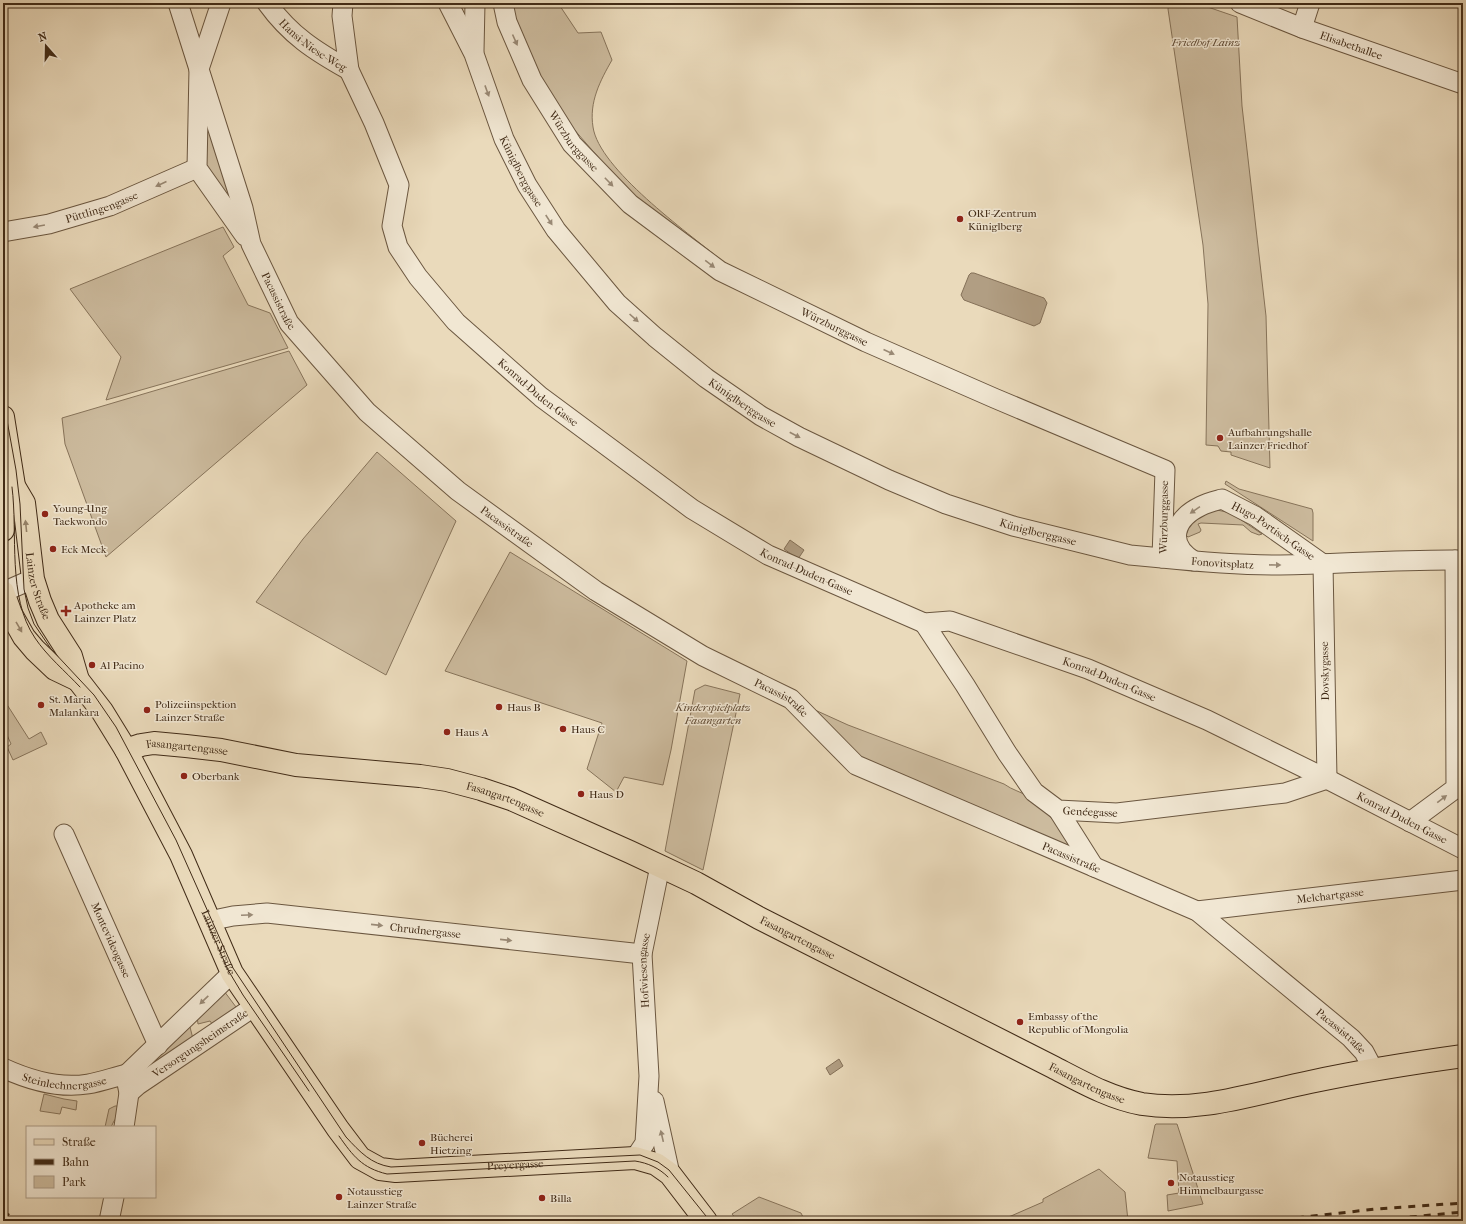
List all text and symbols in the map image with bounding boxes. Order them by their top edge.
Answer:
street label: Hansi-Niese-Weg [276,16,349,74]
north arrow [26,26,66,66]
street label: Elisabethallee [1318,28,1385,62]
text: N [37,29,50,45]
one-way arrow [512,34,518,46]
park label: Friedhof Lainz [1171,36,1240,49]
one-way arrow [484,85,490,97]
street label: Würzburggasse [546,108,602,175]
street label: Küniglberggasse [497,134,546,210]
one-way arrow [604,177,614,187]
one-way arrow [155,181,167,187]
street label: Püttlingengasse [64,188,140,225]
place label: ORF-Zentrum Küniglberg [968,207,1037,233]
one-way arrow [545,214,553,225]
marker: ORF-Zentrum Küniglberg [955,214,965,224]
one-way arrow [32,223,45,229]
one-way arrow [704,259,715,268]
street label: Pacassistraße [259,270,299,333]
street label: Würzburggasse [798,304,871,349]
one-way arrow [629,313,639,323]
one-way arrow [883,349,895,355]
street label: Konrad-Duden-Gasse [495,356,581,429]
street label: Küniglberggasse [706,375,779,430]
place label: Aufbahrungshalle Lainzer Friedhof [1227,426,1312,452]
one-way arrow [790,432,801,438]
marker: Aufbahrungshalle Lainzer Friedhof [1215,433,1225,443]
street label: Würzburggasse [1157,480,1171,555]
street label: Hugo-Portisch-Gasse [1229,499,1318,563]
place label: Young-Ung Taekwondo [52,502,107,528]
street label: Pacassistraße [478,503,536,550]
one-way arrow [1190,506,1200,514]
marker: Young-Ung Taekwondo [40,509,50,519]
street label: Küniglberggasse [998,516,1078,548]
one-way arrow [23,520,29,532]
place label: Eck Meck [61,543,107,556]
marker: Eck Meck [48,544,58,554]
street label: Konrad-Duden-Gasse [758,545,855,598]
street label: Lainzer Straße [23,551,54,622]
street label: Fonovitsplatz [1191,554,1254,571]
one-way arrow [1269,562,1282,568]
place label: Apotheke am Lainzer Platz [73,599,136,625]
marker: Apotheke am Lainzer Platz [61,606,71,616]
one-way arrow [15,622,22,633]
street label: Dovskygasse [1318,641,1332,701]
street label: Konrad-Duden-Gasse [1061,654,1159,704]
place label: Al Pacino [99,659,145,672]
marker: Al Pacino [87,660,97,670]
street label: Pacassistraße [752,676,812,720]
place label: St. Maria Malankara [49,693,100,719]
place label: Polizeiinspektion Lainzer Straße [155,698,237,724]
marker: St. Maria Malankara [36,700,46,710]
place label: Haus B [507,701,541,714]
park label: Kinderspielplatz Fasangarten [674,701,751,727]
marker: Haus B [494,702,504,712]
marker: Polizeiinspektion Lainzer Straße [142,705,152,715]
place label: Haus C [571,723,605,736]
marker: Haus C [558,724,568,734]
place label: Haus A [455,726,489,739]
marker: Haus A [442,727,452,737]
street label: Fasangartengasse [145,736,230,758]
place label: Oberbank [192,770,240,783]
marker: Oberbank [179,771,189,781]
street label: Fasangartengasse [465,779,547,820]
place label: Haus D [589,788,624,801]
marker: Haus D [576,789,586,799]
street label: Konrad-Duden-Gasse [1355,789,1450,847]
one-way arrow [1436,794,1447,803]
street label: Genéegasse [1062,804,1119,820]
street label: Pacassistraße [1040,839,1103,876]
street label: Melchartgasse [1296,885,1365,906]
street label: Montevideogasse [89,900,134,980]
street label: Lainzer Straße [199,908,239,977]
one-way arrow [241,911,253,918]
street label: Fasangartengasse [758,913,838,962]
street label: Chrudnergasse [389,920,462,941]
one-way arrow [371,922,383,929]
street label: Hofwiesengasse [635,931,653,1008]
one-way arrow [500,936,512,943]
one-way arrow [199,995,209,1005]
street label: Pacassistraße [1313,1005,1369,1057]
street label: Versorgungsheimstraße [149,1006,251,1081]
place label: Embassy of the Republic of Mongolia [1028,1010,1129,1036]
marker: Embassy of the Republic of Mongolia [1015,1017,1025,1027]
street label: Fasangartengasse [1047,1060,1127,1106]
street label: Steinlechnergasse [21,1070,109,1092]
legend [26,1126,156,1198]
one-way arrow [658,1130,664,1142]
place label: Bücherei Hietzing [430,1131,474,1157]
text: Straße [62,1135,96,1149]
marker: Bücherei Hietzing [417,1138,427,1148]
text: Bahn [62,1155,89,1169]
street label: Preyergasse [487,1156,545,1173]
place label: Notausstieg Himmelbaurgasse [1179,1171,1264,1197]
text: Park [62,1175,87,1189]
marker: Notausstieg Himmelbaurgasse [1166,1178,1176,1188]
place label: Notausstieg Lainzer Straße [347,1185,417,1211]
marker: Notausstieg Lainzer Straße [334,1192,344,1202]
place label: Billa [550,1192,572,1205]
marker: Billa [537,1193,547,1203]

